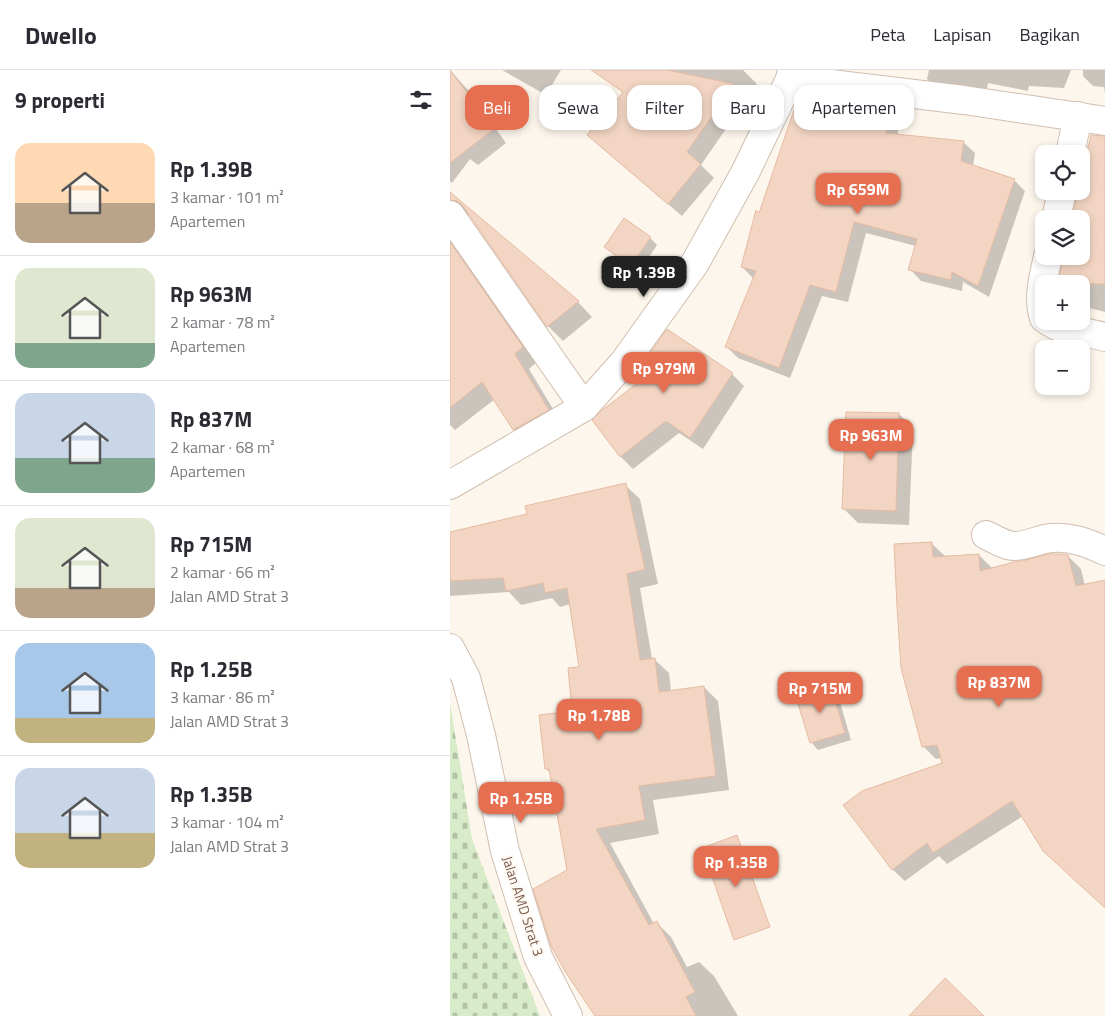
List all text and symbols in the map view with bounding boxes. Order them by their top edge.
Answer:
text: Dwello [25,17,97,53]
text: Peta [870,21,905,48]
text: Lapisan [933,21,991,48]
text: Bagikan [1019,21,1080,48]
text: 9 properti [15,84,105,116]
chip: Beli [465,85,529,130]
chip: Sewa [539,85,617,130]
chip: Filter [627,85,702,130]
chip: Baru [712,85,784,130]
chip: Apartemen [794,85,914,130]
icon: filters [407,86,435,114]
map controls [1035,145,1090,395]
button: locate [1035,145,1090,200]
text: Rp 1.39B [170,153,253,185]
icon: home [55,163,115,223]
pin: Rp 659M [812,172,904,215]
text: Rp 659M [827,177,889,201]
text: 3 kamar · 101 m² [170,185,284,209]
text: Apartemen [170,209,245,233]
button: layers [1035,210,1090,265]
pin: Rp 1.39B [592,256,696,298]
text: Rp 1.39B [613,260,675,284]
button: + [1035,275,1090,330]
text: Rp 963M [170,278,252,310]
icon: home [55,288,115,348]
text: 2 kamar · 78 m² [170,310,275,334]
text: Apartemen [170,334,245,358]
button: − [1035,340,1090,395]
pin: Rp 979M [618,352,710,394]
text: Rp 979M [633,356,695,380]
text: Rp 837M [170,403,252,435]
icon: home [55,413,115,473]
pin: Rp 963M [825,418,917,461]
text: Rp 963M [840,423,902,447]
text: 2 kamar · 68 m² [170,435,275,459]
text: Apartemen [170,459,245,483]
text: Rp 715M [170,528,252,560]
icon: home [55,538,115,598]
text: 2 kamar · 66 m² [170,560,275,584]
text: Jalan AMD Strat 3 [170,584,289,608]
text: Rp 1.25B [170,653,253,685]
icon: home [55,663,115,723]
pin: Rp 837M [953,666,1045,708]
text: Rp 837M [968,670,1030,694]
pin: Rp 715M [774,672,866,714]
text: Rp 715M [789,676,851,700]
text: 3 kamar · 86 m² [170,685,275,709]
pin: Rp 1.78B [547,698,651,741]
text: Rp 1.78B [568,703,630,727]
text: Jalan AMD Strat 3 [170,709,289,733]
text: Rp 1.35B [170,778,253,810]
pin: Rp 1.25B [469,782,573,824]
text: Rp 1.25B [490,786,552,810]
icon: home [55,788,115,848]
text: 3 kamar · 104 m² [170,810,284,834]
text: Jalan AMD Strat 3 [170,834,289,858]
pin: Rp 1.35B [684,846,788,888]
text: Rp 1.35B [705,850,767,874]
street label: Jalan AMD Strat 3 [497,853,550,959]

